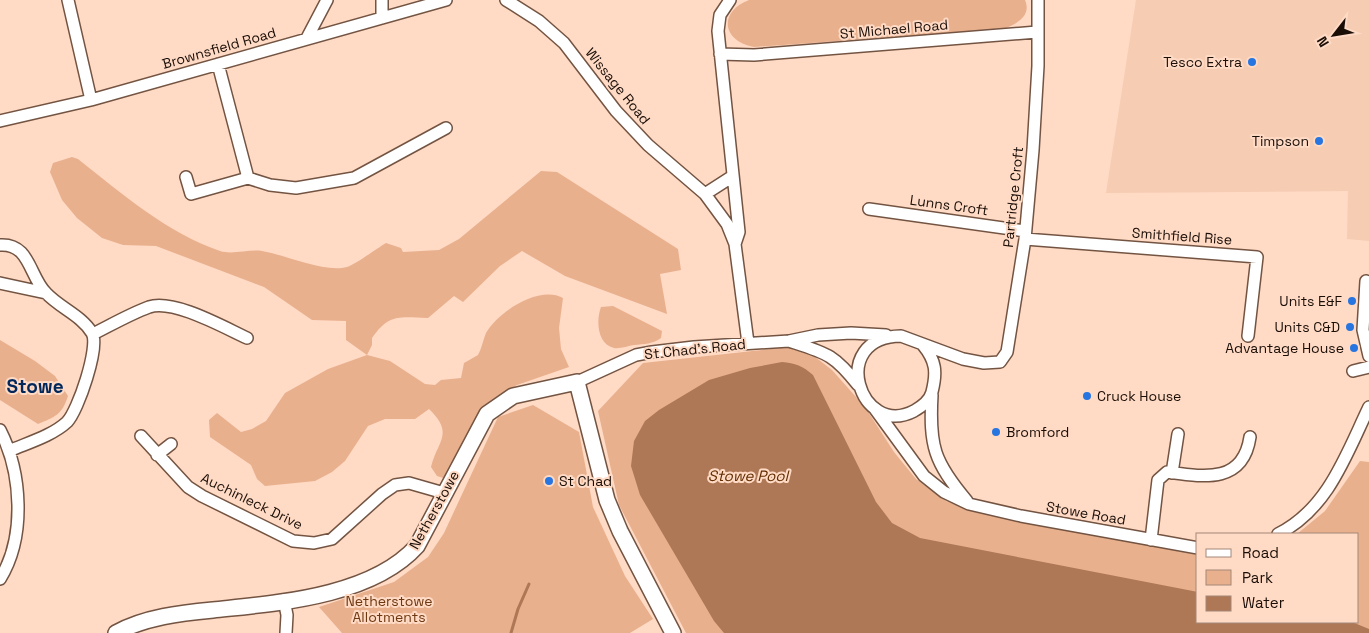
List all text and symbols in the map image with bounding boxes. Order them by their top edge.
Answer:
north arrow [1309,10,1359,60]
street label: St Michael Road [839,15,949,43]
street label: Brownsfield Road [160,23,278,73]
text: N [1313,33,1333,50]
street label: Wissage Road [582,44,654,128]
place label: Tesco Extra [1163,53,1242,71]
marker: Tesco Extra [1246,56,1258,68]
place label: Timpson [1252,132,1309,150]
marker: Timpson [1313,135,1325,147]
street label: Partridge Croft [999,146,1027,248]
street label: Lunns Croft [909,191,989,219]
street label: Smithfield Rise [1131,224,1233,248]
place label: Units E&F [1279,292,1342,310]
marker: Units E&F [1346,295,1358,307]
place label: Units C&D [1275,318,1340,336]
marker: Units C&D [1344,321,1356,333]
street label: St Chad's Road [643,335,747,363]
place label: Advantage House [1225,339,1344,357]
marker: Advantage House [1348,342,1360,354]
district label: Stowe [6,374,64,399]
place label: Cruck House [1097,387,1181,405]
marker: Cruck House [1081,390,1093,402]
place label: Bromford [1006,423,1069,441]
marker: Bromford [990,426,1002,438]
water label: Stowe Pool [708,466,791,485]
street label: Netherstowe [405,468,463,552]
street label: Auchinleck Drive [198,469,306,533]
place label: St Chad [559,472,612,490]
marker: St Chad [543,475,555,487]
street label: Stowe Road [1045,497,1127,529]
legend [1196,533,1359,623]
text: Road [1242,543,1279,562]
text: Park [1242,568,1273,587]
park label: Netherstowe Allotments [345,592,433,626]
text: Water [1242,593,1285,612]

